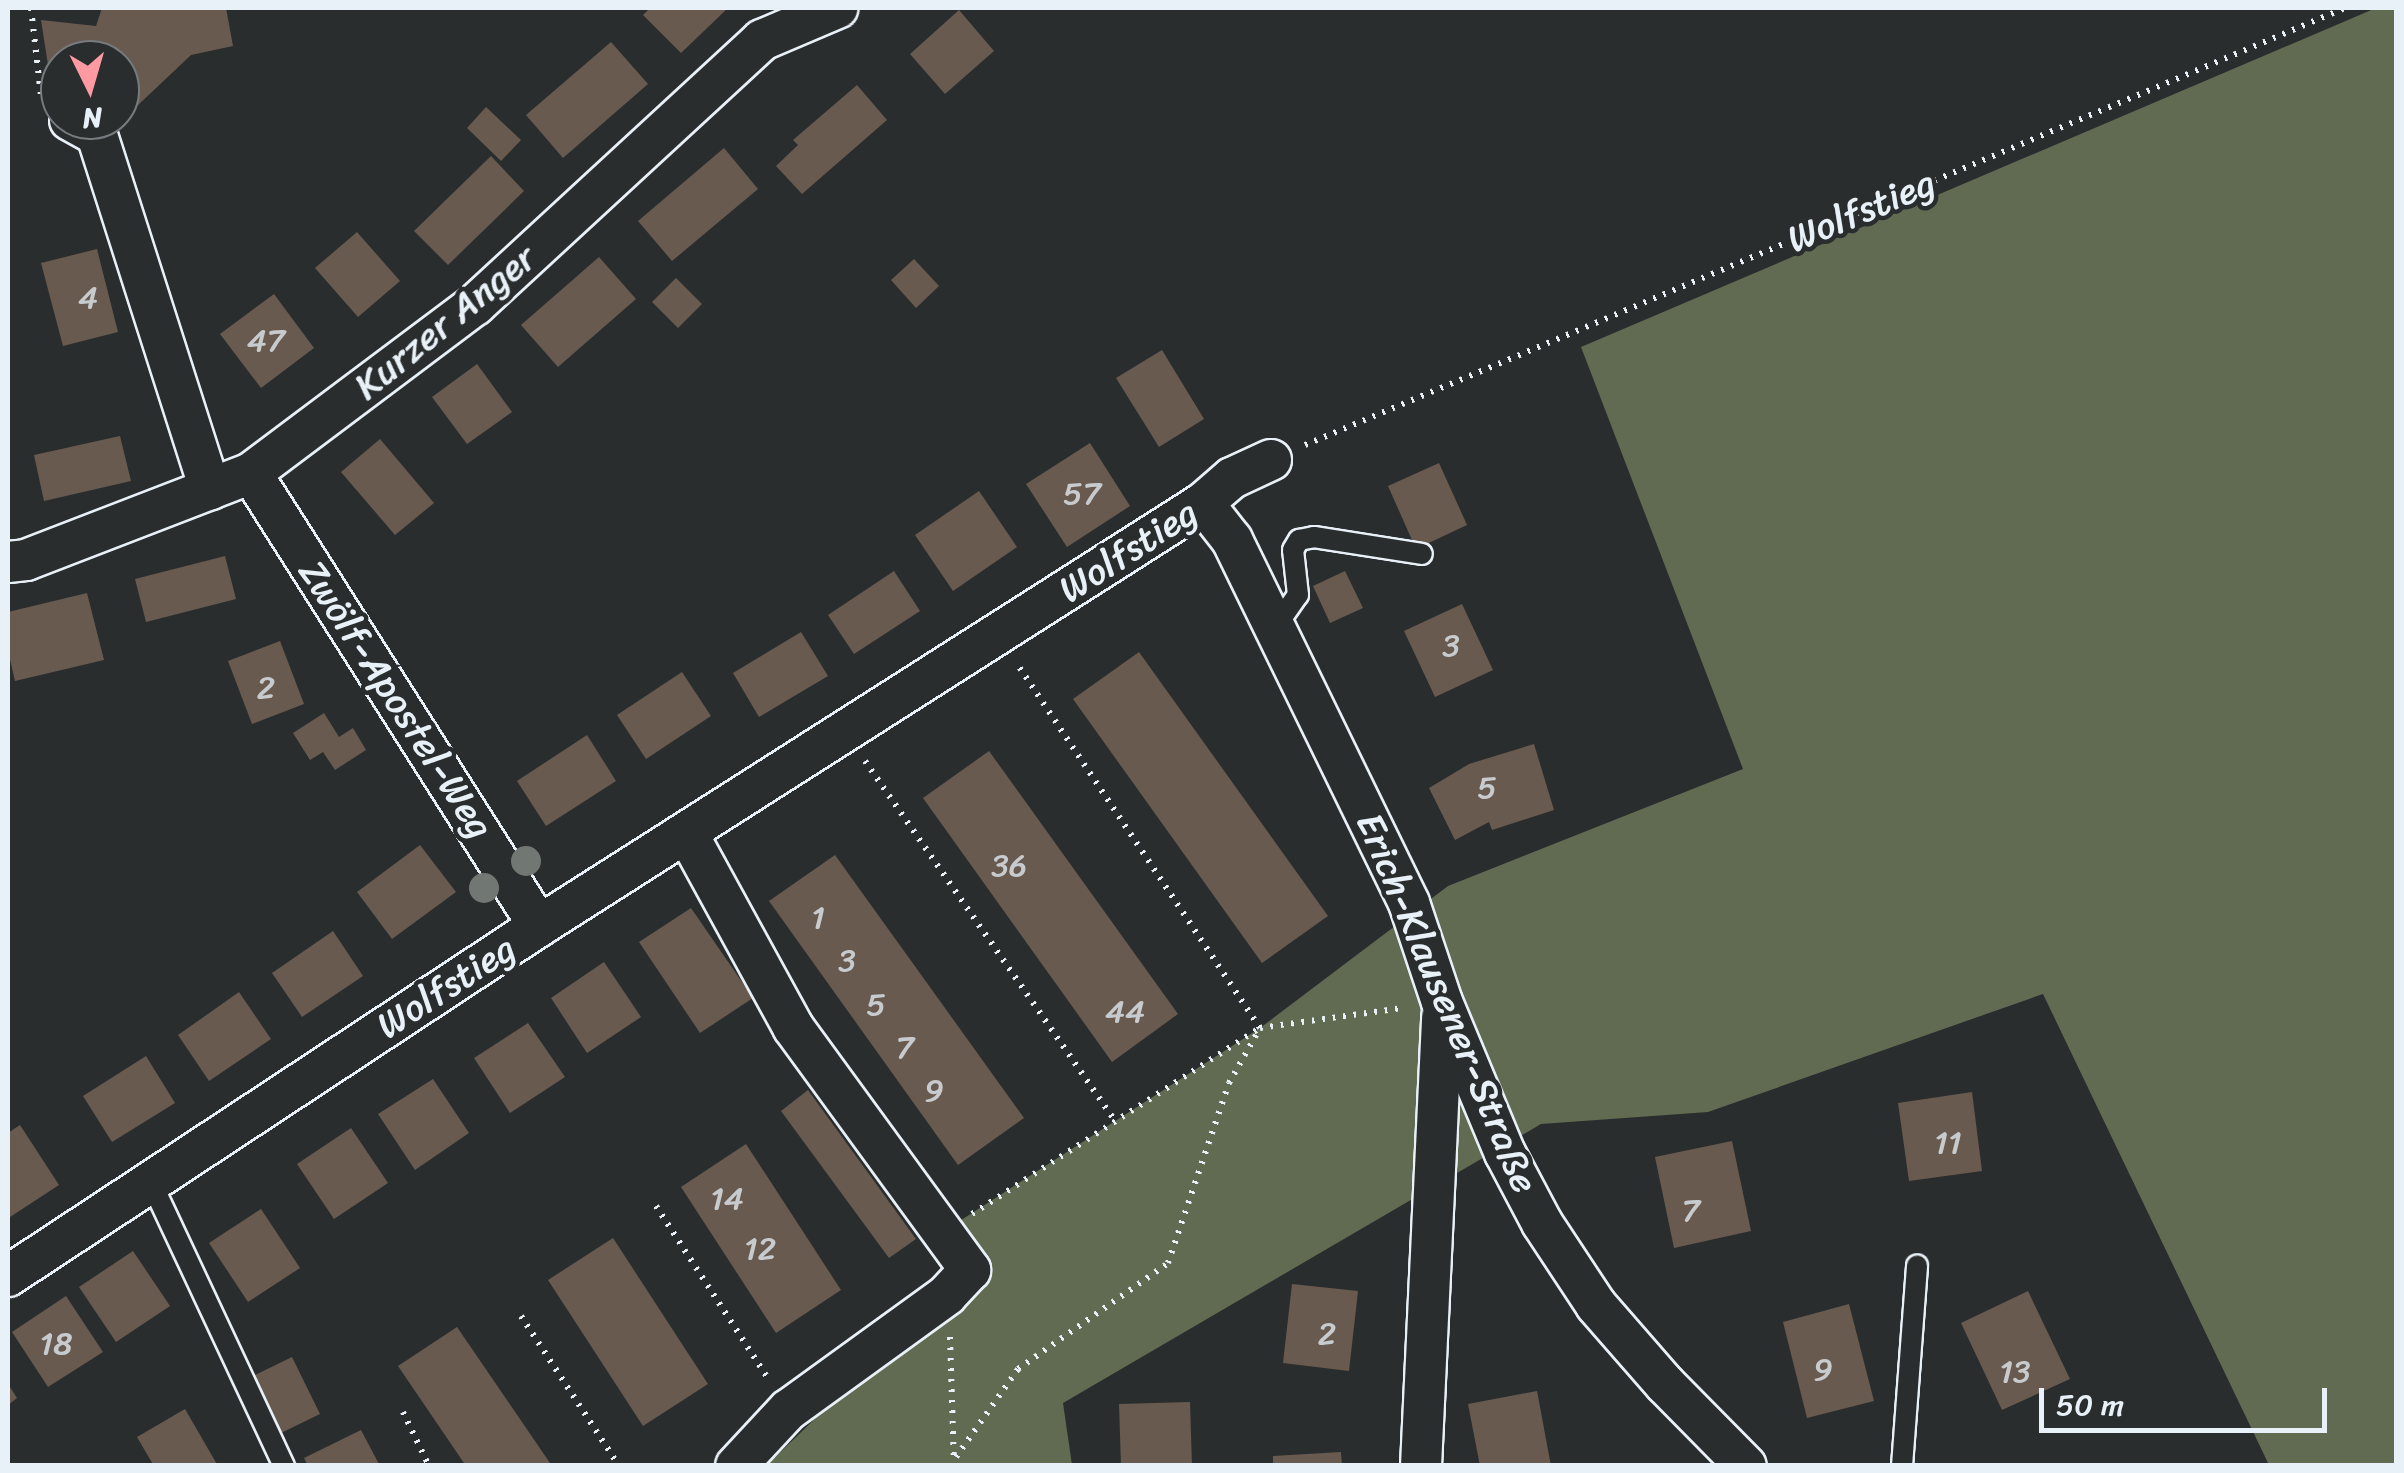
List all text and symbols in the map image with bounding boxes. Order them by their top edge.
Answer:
north arrow [40,40,140,140]
text: N [81,93,104,144]
street label: Wolfstieg [1780,160,1942,262]
street label: Kurzer Anger [344,234,546,410]
house number: 4 [78,279,98,317]
house number: 47 [247,322,285,360]
house number: 57 [1063,475,1101,513]
street label: Wolfstieg [1050,489,1206,613]
street label: Zwölf-Apostel-Weg [289,551,503,847]
house number: 3 [1442,627,1460,665]
house number: 2 [257,669,275,707]
house number: 5 [1477,769,1497,807]
street label: Erich-Klausener-Straße [1346,806,1548,1200]
house number: 36 [991,847,1027,885]
house number: 1 [811,899,825,937]
street label: Wolfstieg [368,925,524,1049]
house number: 3 [838,942,856,980]
house number: 5 [866,986,886,1024]
house number: 44 [1105,993,1145,1031]
house number: 7 [896,1029,914,1067]
house number: 9 [924,1072,944,1110]
house number: 11 [1934,1124,1962,1162]
house number: 14 [710,1180,744,1218]
house number: 7 [1682,1192,1700,1230]
house number: 12 [744,1230,776,1268]
house number: 2 [1318,1315,1336,1353]
house number: 18 [39,1325,73,1363]
house number: 9 [1813,1351,1833,1389]
house number: 13 [1999,1353,2031,1391]
scale bar [2044,1368,2332,1430]
text: 50 m [2056,1378,2124,1432]

